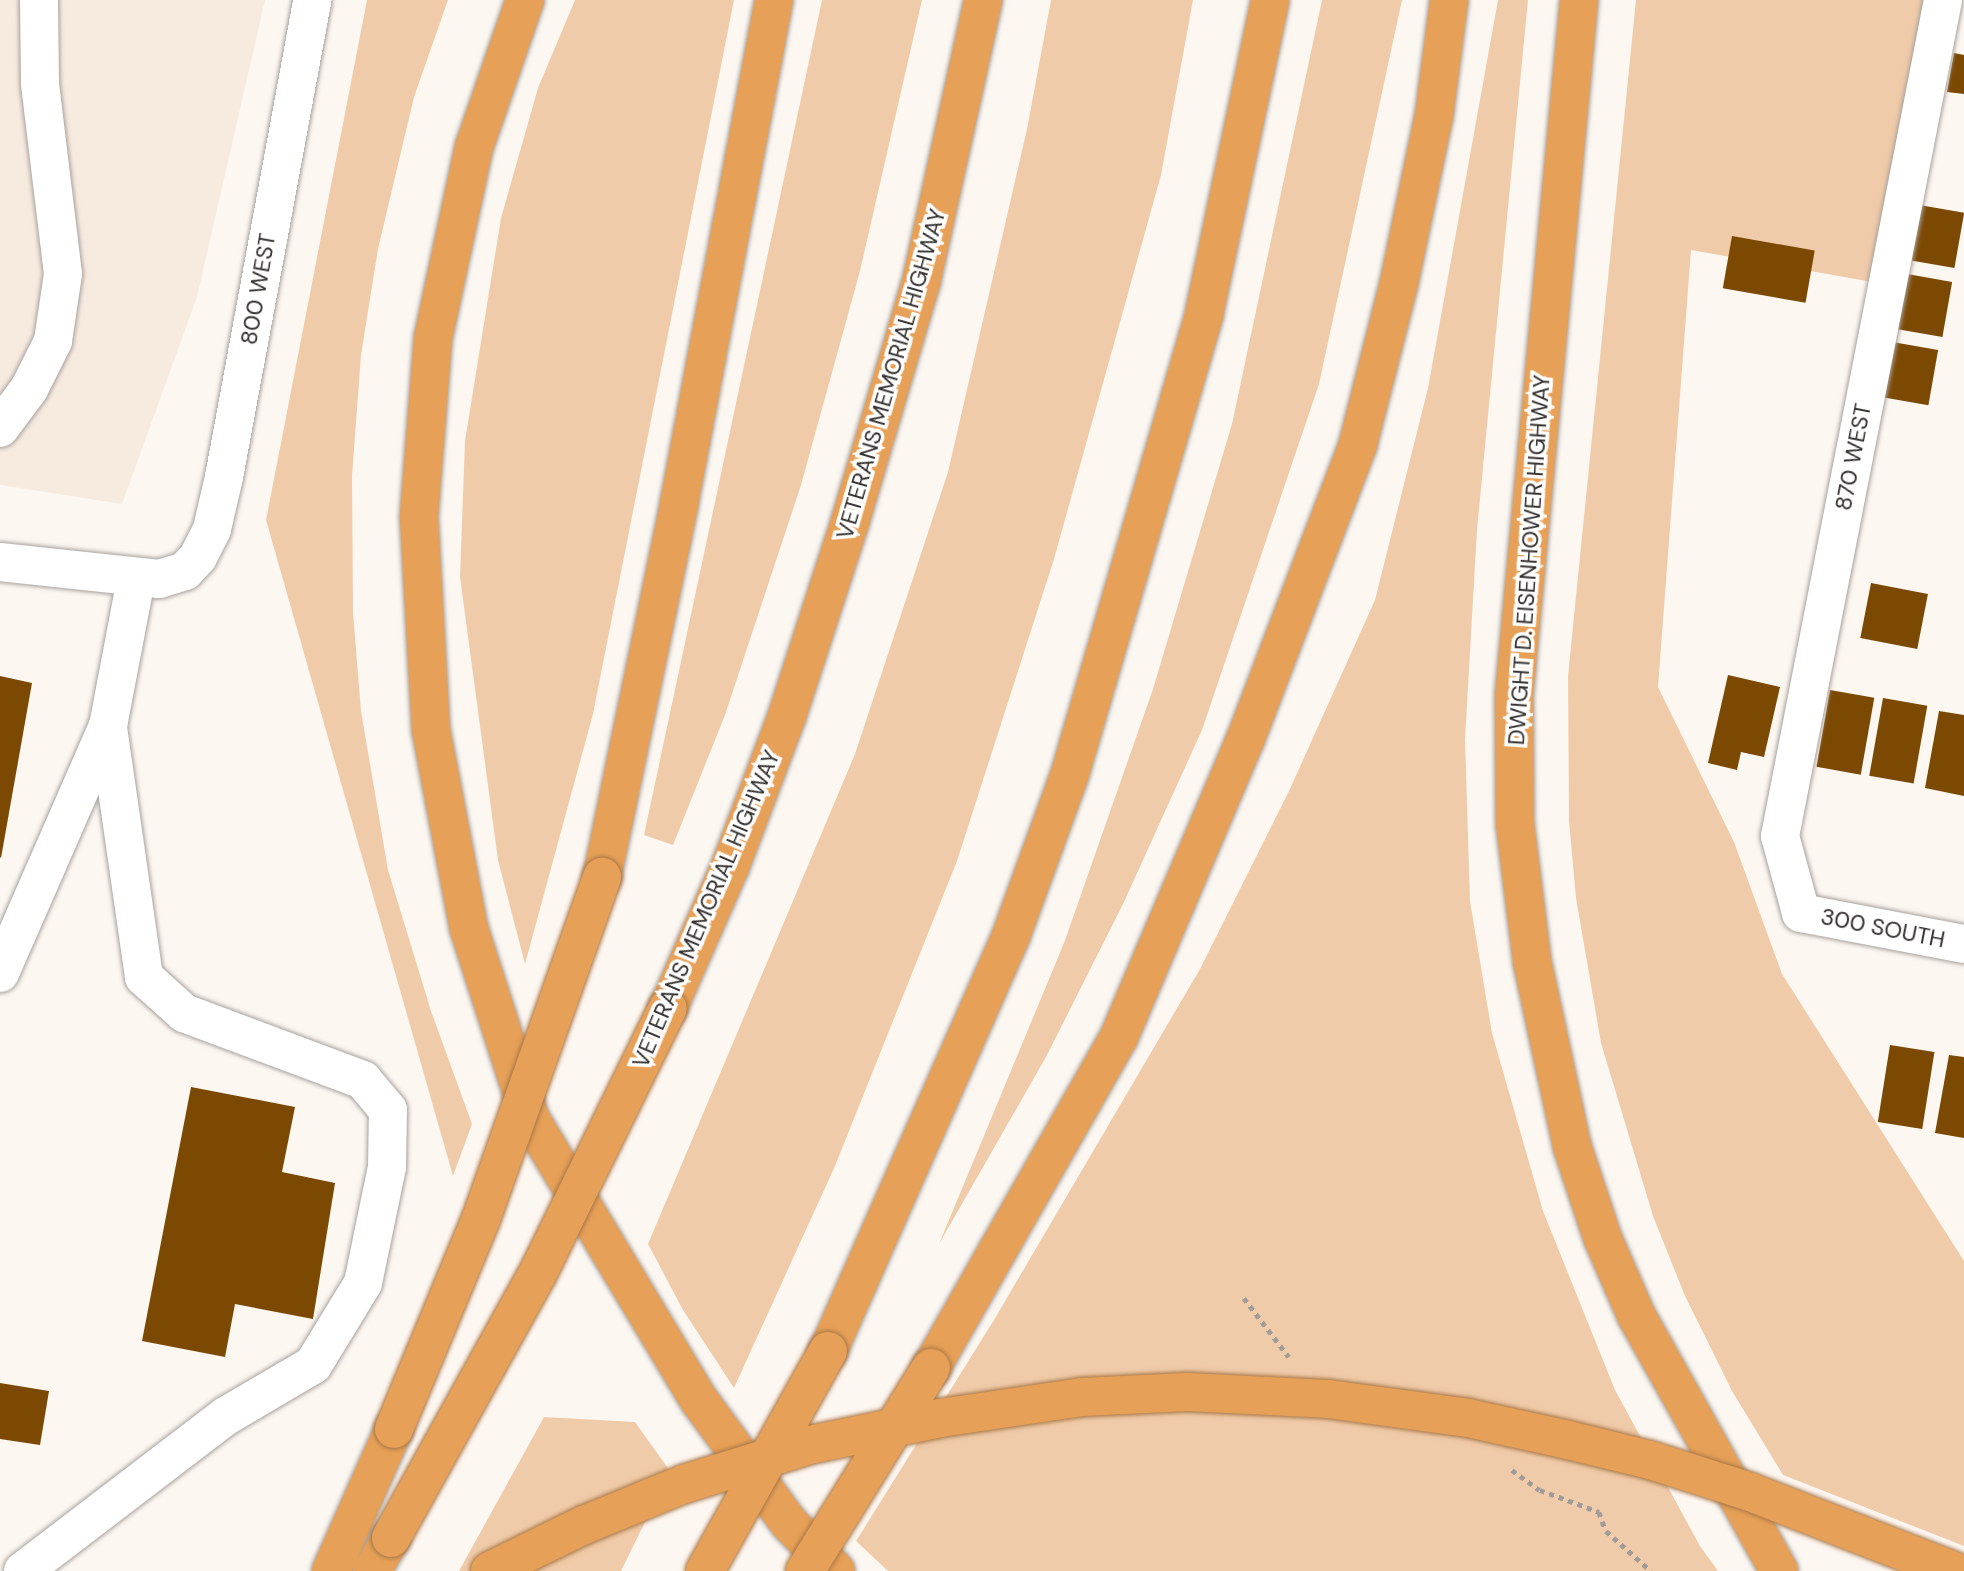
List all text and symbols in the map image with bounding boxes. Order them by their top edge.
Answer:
street label: VETERANS MEMORIAL HIGHWAY [831,206,951,542]
street label: 800 WEST [235,231,281,347]
street label: DWIGHT D. EISENHOWER HIGHWAY [1502,374,1556,746]
street label: 870 WEST [1829,401,1877,513]
street label: VETERANS MEMORIAL HIGHWAY [626,746,786,1072]
street label: 300 SOUTH [1819,902,1947,954]

